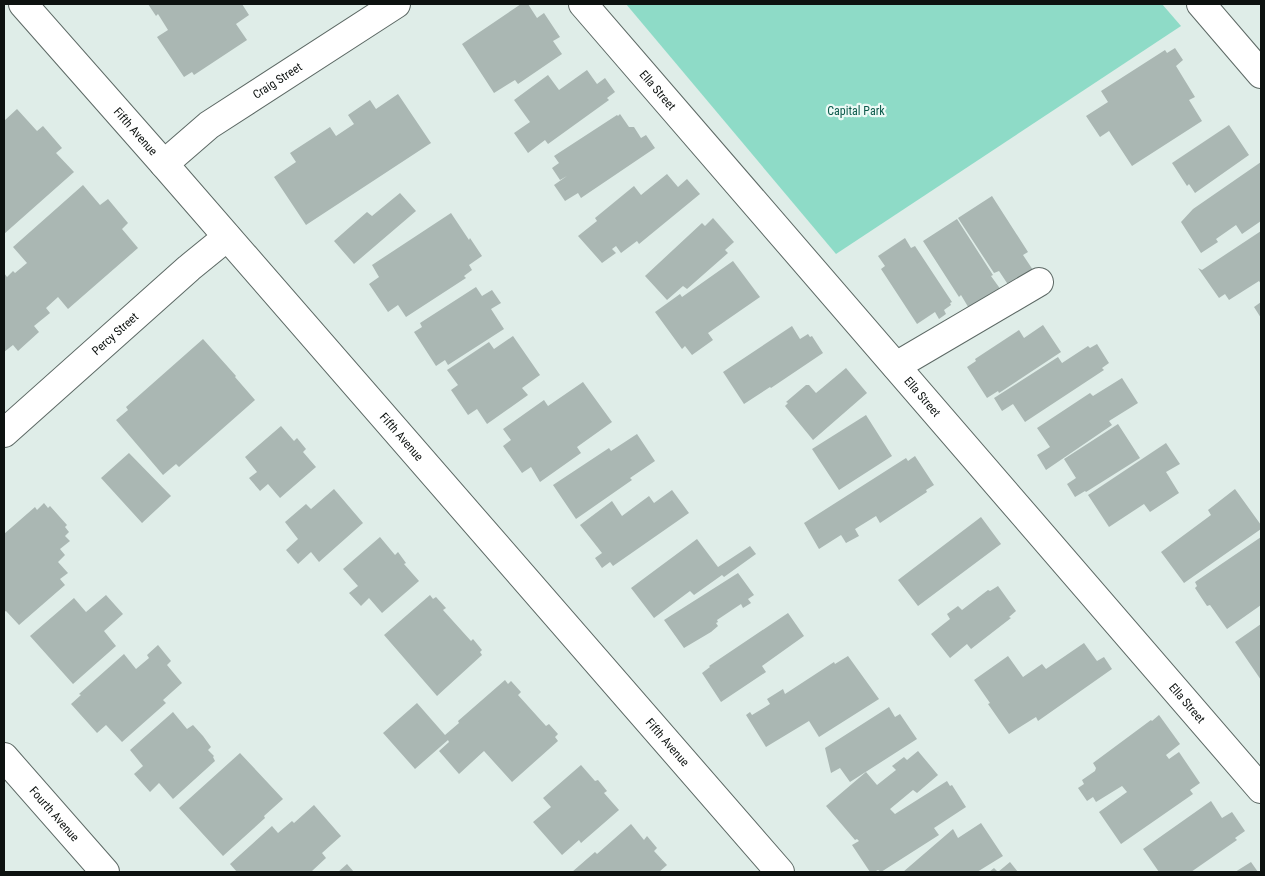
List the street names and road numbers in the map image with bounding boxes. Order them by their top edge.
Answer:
street label: Craig Street [250,60,305,102]
street label: Ella Street [636,67,679,113]
street label: Fifth Avenue [111,105,160,159]
street label: Percy Street [89,309,142,358]
street label: Ella Street [901,374,944,420]
street label: Fifth Avenue [377,410,426,464]
street label: Ella Street [1166,680,1208,726]
street label: Fifth Avenue [643,716,692,770]
street label: Fourth Avenue [26,784,82,845]

